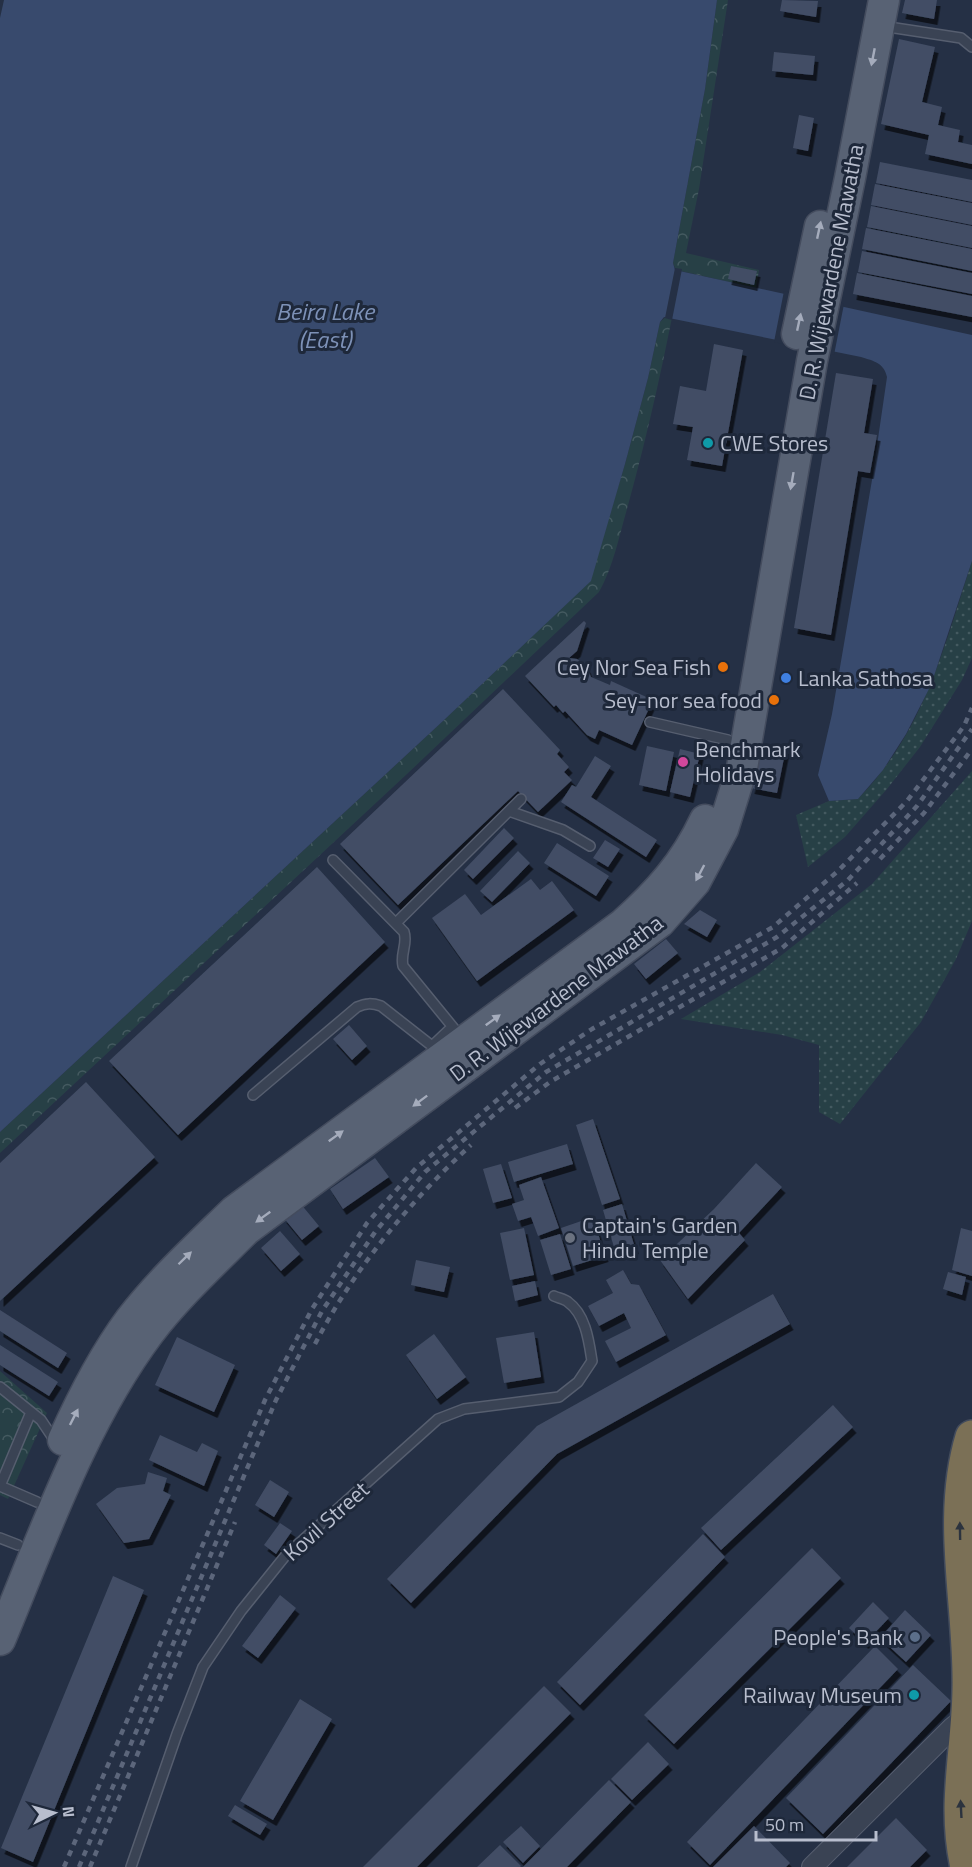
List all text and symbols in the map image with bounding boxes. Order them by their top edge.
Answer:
one-way arrow [868,48,877,67]
street label: D. R. Wijewardene Mawatha [790,141,872,403]
one-way arrow [815,220,824,239]
water label: Beira Lake (East) [276,293,376,357]
one-way arrow [795,313,805,331]
place label: CWE Stores [720,426,828,460]
marker: CWE Stores [701,436,715,450]
one-way arrow [787,472,796,491]
place label: Cey Nor Sea Fish [557,650,711,684]
marker: Cey Nor Sea Fish [716,660,730,674]
place label: Lanka Sathosa [798,661,933,695]
marker: Lanka Sathosa [779,671,793,685]
place label: Sey-nor sea food [604,683,762,717]
marker: Sey-nor sea food [767,693,781,707]
place label: Benchmark Holidays [695,732,801,791]
marker: Benchmark Holidays [676,755,690,769]
one-way arrow [695,865,705,882]
street label: D. R. Wijewardene Mawatha [442,906,670,1090]
one-way arrow [485,1014,500,1026]
one-way arrow [412,1095,428,1107]
one-way arrow [328,1130,344,1142]
place label: Captain's Garden Hindu Temple [582,1208,738,1267]
one-way arrow [256,1211,272,1223]
marker: Captain's Garden Hindu Temple [563,1231,577,1245]
one-way arrow [177,1251,192,1265]
one-way arrow [69,1409,79,1426]
street label: Kovil Street [275,1473,377,1569]
one-way arrow [955,1521,965,1540]
place label: People's Bank [773,1620,903,1654]
marker: People's Bank [908,1630,922,1644]
place label: Railway Museum [743,1678,902,1712]
marker: Railway Museum [907,1688,921,1702]
north arrow [24,1783,84,1843]
one-way arrow [956,1799,965,1818]
scale bar [756,1804,876,1842]
text: N [57,1805,81,1818]
text: 50 m [765,1811,804,1838]

